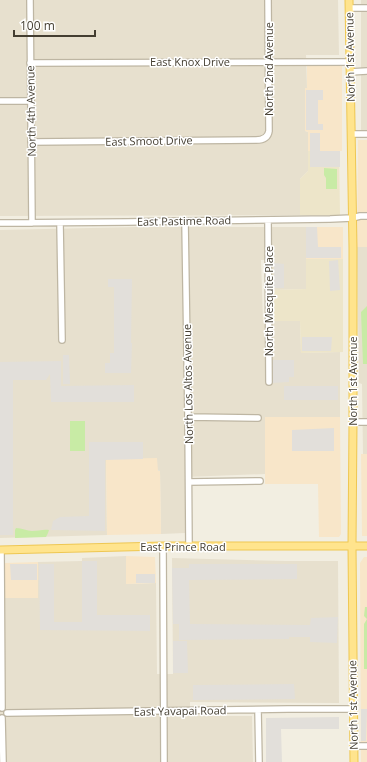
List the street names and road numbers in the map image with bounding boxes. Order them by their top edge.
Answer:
street label: North 1st Avenue [341,12,358,102]
street label: North 2nd Avenue [261,22,276,116]
street label: East Knox Drive [150,54,230,69]
street label: North 4th Avenue [22,65,39,157]
street label: East Smoot Drive [105,132,193,149]
street label: East Pastime Road [137,212,231,229]
street label: North Mesquite Place [261,246,276,356]
street label: North Los Altos Avenue [179,324,196,444]
street label: North 1st Avenue [345,336,360,426]
street label: East Prince Road [140,539,226,554]
street label: North 1st Avenue [344,660,361,750]
street label: East Yavapai Road [133,702,227,719]

